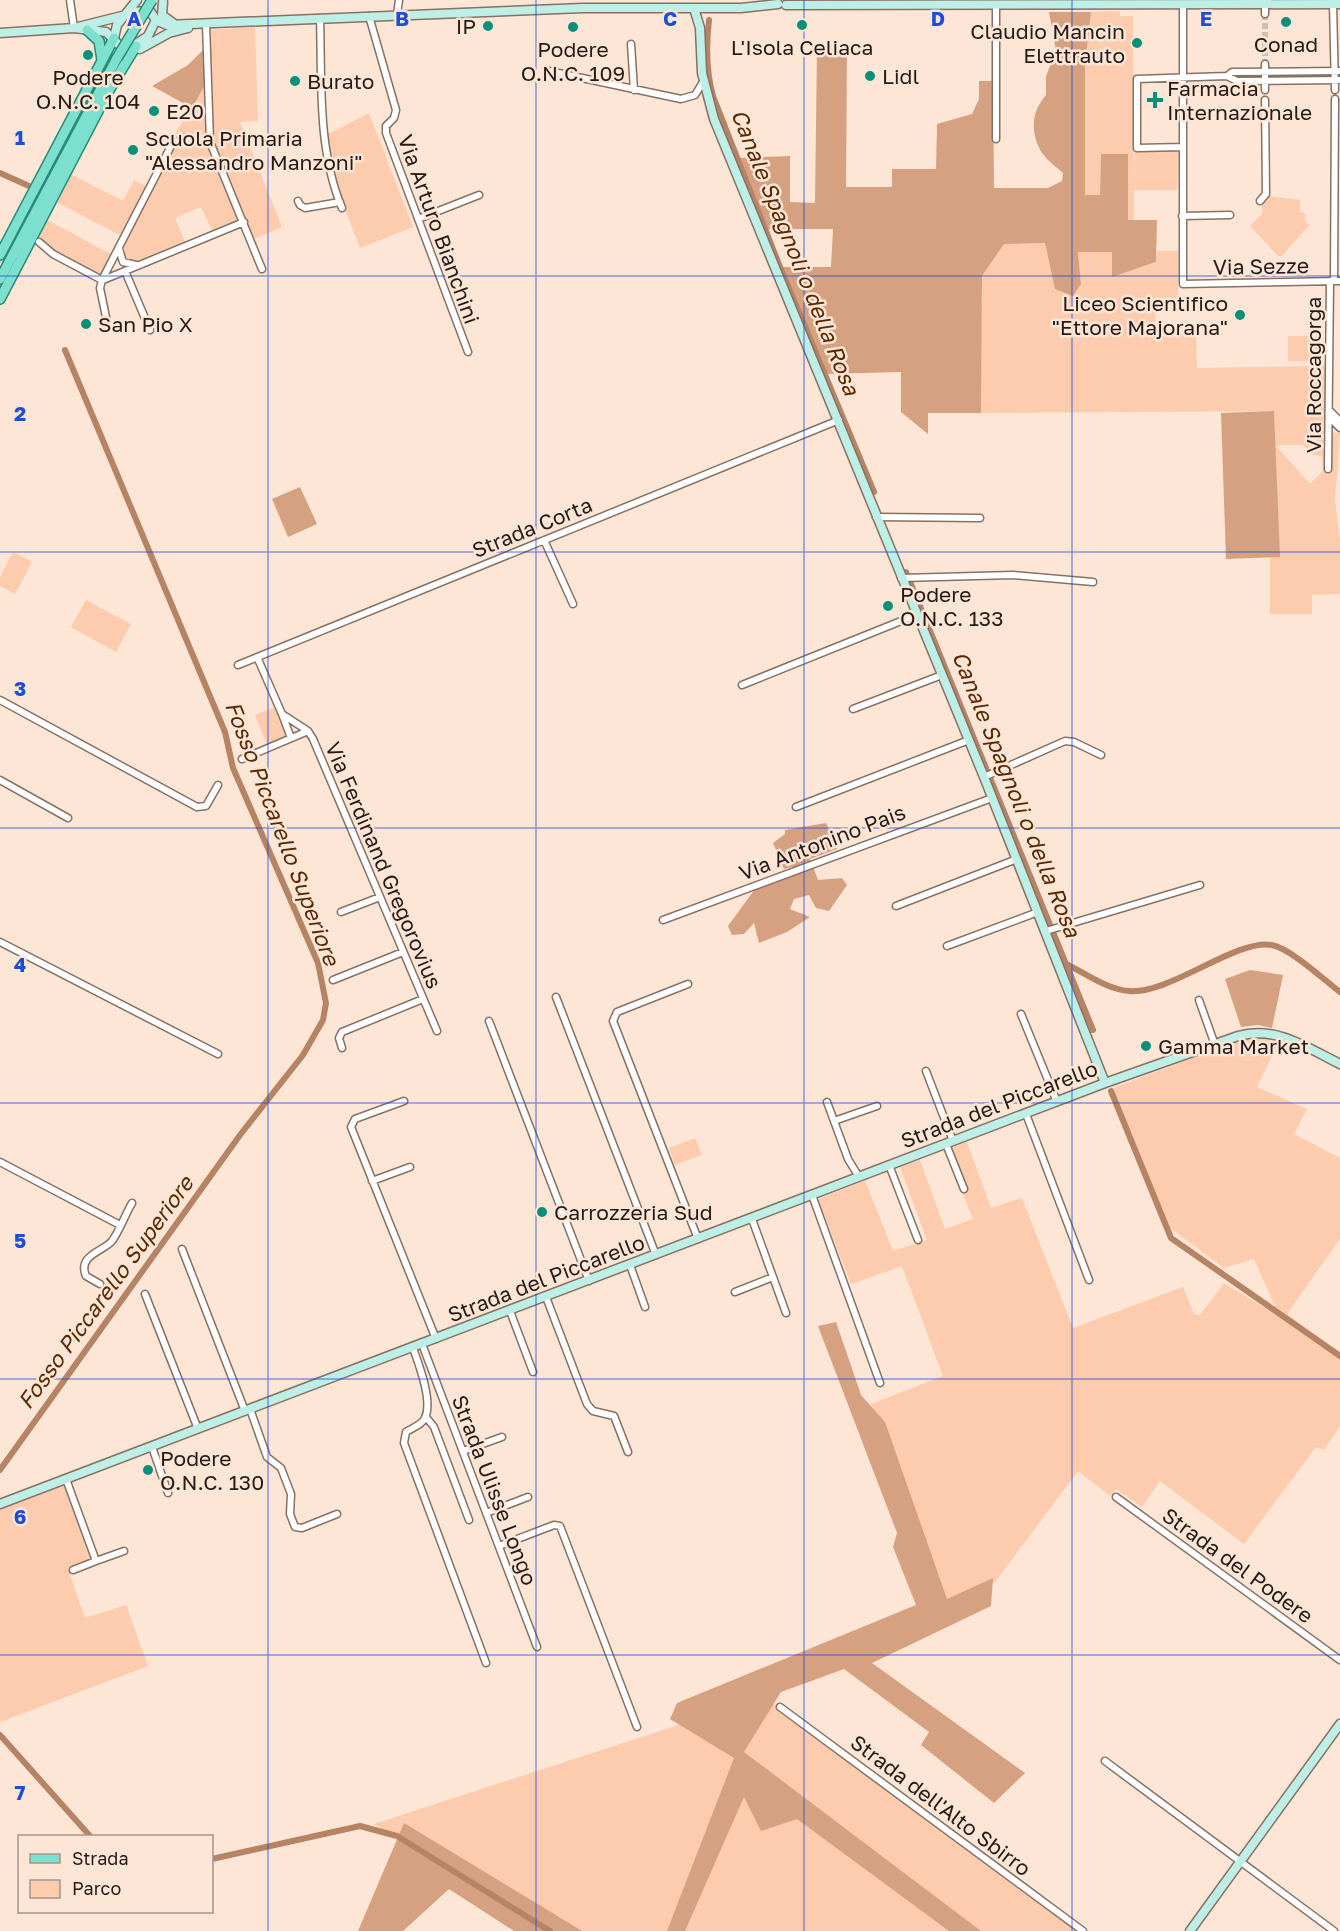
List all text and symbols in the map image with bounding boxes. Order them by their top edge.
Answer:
text: A [127,6,141,30]
text: B [395,6,409,30]
text: C [663,6,677,30]
text: D [931,6,945,30]
text: E [1200,6,1212,30]
place label: IP [456,13,476,39]
marker: Conad [1279,15,1293,29]
marker: L'Isola Celiaca [795,18,809,32]
place label: Claudio Mancin Elettrauto [970,18,1125,68]
marker: IP [481,19,495,33]
marker: Podere O.N.C. 109 [566,20,580,34]
place label: Conad [1254,31,1318,57]
place label: L'Isola Celiaca [731,34,873,60]
place label: Podere O.N.C. 109 [521,36,625,86]
marker: Claudio Mancin Elettrauto [1130,36,1144,50]
marker: Podere O.N.C. 104 [81,48,95,62]
place label: Lidl [882,63,919,89]
place label: Podere O.N.C. 104 [36,64,140,114]
place label: Burato [307,68,374,94]
marker: Lidl [863,69,877,83]
marker: Burato [288,74,302,88]
place label: Farmacia Internazionale [1167,75,1312,125]
marker: Farmacia Internazionale [1148,93,1162,107]
place label: E20 [166,98,204,124]
marker: E20 [147,104,161,118]
water label: Canale Spagnoli o della Rosa [726,105,866,400]
text: 1 [15,125,25,149]
place label: Scuola Primaria "Alessandro Manzoni" [145,125,363,175]
street label: Via Arturo Bianchini [393,131,485,327]
marker: Scuola Primaria "Alessandro Manzoni" [126,143,140,157]
street label: Via Sezze [1213,252,1309,280]
place label: Liceo Scientifico "Ettore Majorana" [1052,290,1228,340]
street label: Via Roccagorga [1300,297,1326,453]
marker: Liceo Scientifico "Ettore Majorana" [1233,308,1247,322]
place label: San Pio X [98,311,193,337]
marker: San Pio X [79,317,93,331]
text: 2 [14,401,26,425]
street label: Strada Corta [468,491,596,563]
place label: Podere O.N.C. 133 [900,581,1003,631]
marker: Podere O.N.C. 133 [881,599,895,613]
water label: Canale Spagnoli o della Rosa [947,647,1087,942]
text: 3 [14,676,26,700]
water label: Fosso Piccarello Superiore [220,697,347,971]
street label: Via Ferdinand Gregorovius [320,738,448,992]
street label: Via Antonino Pais [735,798,909,886]
text: 4 [14,952,26,976]
place label: Gamma Market [1158,1033,1309,1059]
marker: Gamma Market [1139,1039,1153,1053]
street label: Strada del Piccarello [897,1055,1101,1153]
water label: Fosso Piccarello Superiore [12,1169,200,1414]
place label: Carrozzeria Sud [554,1199,713,1225]
marker: Carrozzeria Sud [535,1205,549,1219]
text: 5 [14,1228,26,1252]
street label: Strada del Piccarello [444,1229,648,1327]
street label: Strada Ulisse Longo [447,1391,543,1589]
place label: Podere O.N.C. 130 [160,1445,264,1495]
marker: Podere O.N.C. 130 [141,1463,155,1477]
street label: Strada del Podere [1158,1502,1318,1628]
text: 6 [14,1504,26,1528]
street label: Strada dell'Alto Sbirro [846,1729,1036,1881]
text: 7 [15,1780,26,1804]
legend [18,1835,213,1913]
text: Strada [72,1847,129,1869]
text: Parco [72,1877,121,1899]

